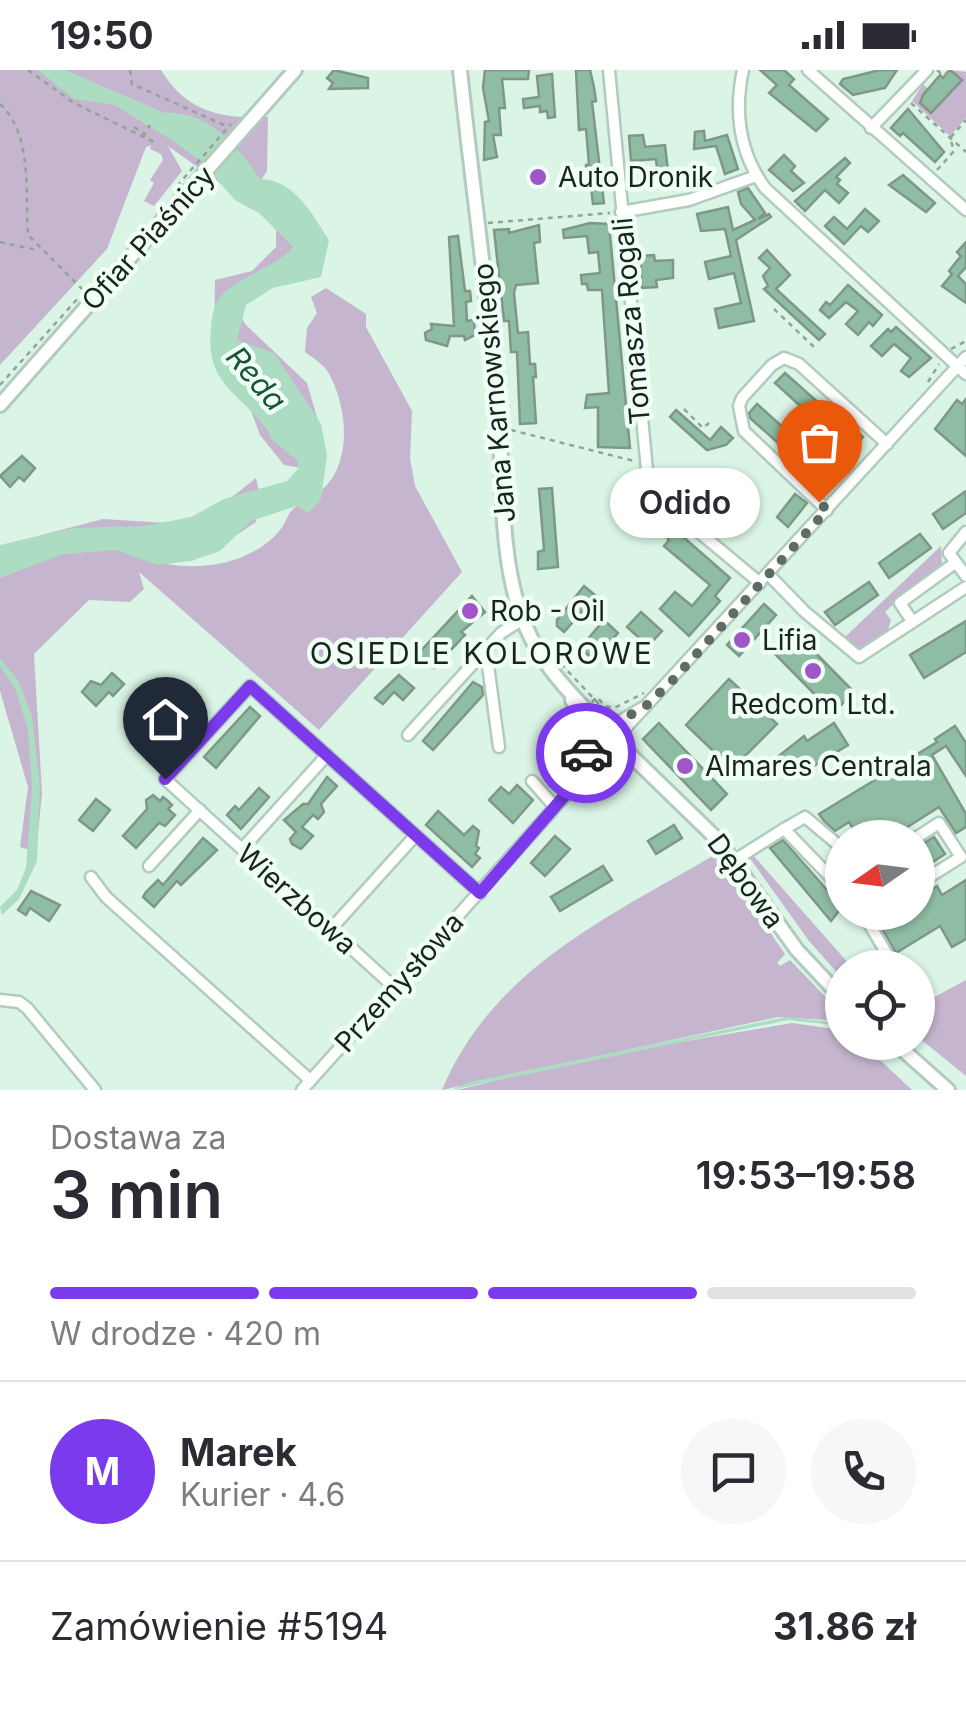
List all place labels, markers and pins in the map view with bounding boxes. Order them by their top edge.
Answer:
place label: Auto Dronik [558,160,713,194]
marker: Auto Dronik [527,166,549,188]
pin [777,400,862,503]
callout: Odido [609,467,759,537]
place label: Rob - Oil [490,594,605,628]
marker: Rob - Oil [459,600,481,622]
place label: Lifia [762,623,817,657]
marker: Lifia [731,629,753,651]
marker: Redcom Ltd. [802,660,824,682]
pin [123,677,208,780]
place label: Redcom Ltd. [730,687,896,721]
place label: Almares Centrala [705,749,932,783]
marker: Almares Centrala [674,755,696,777]

